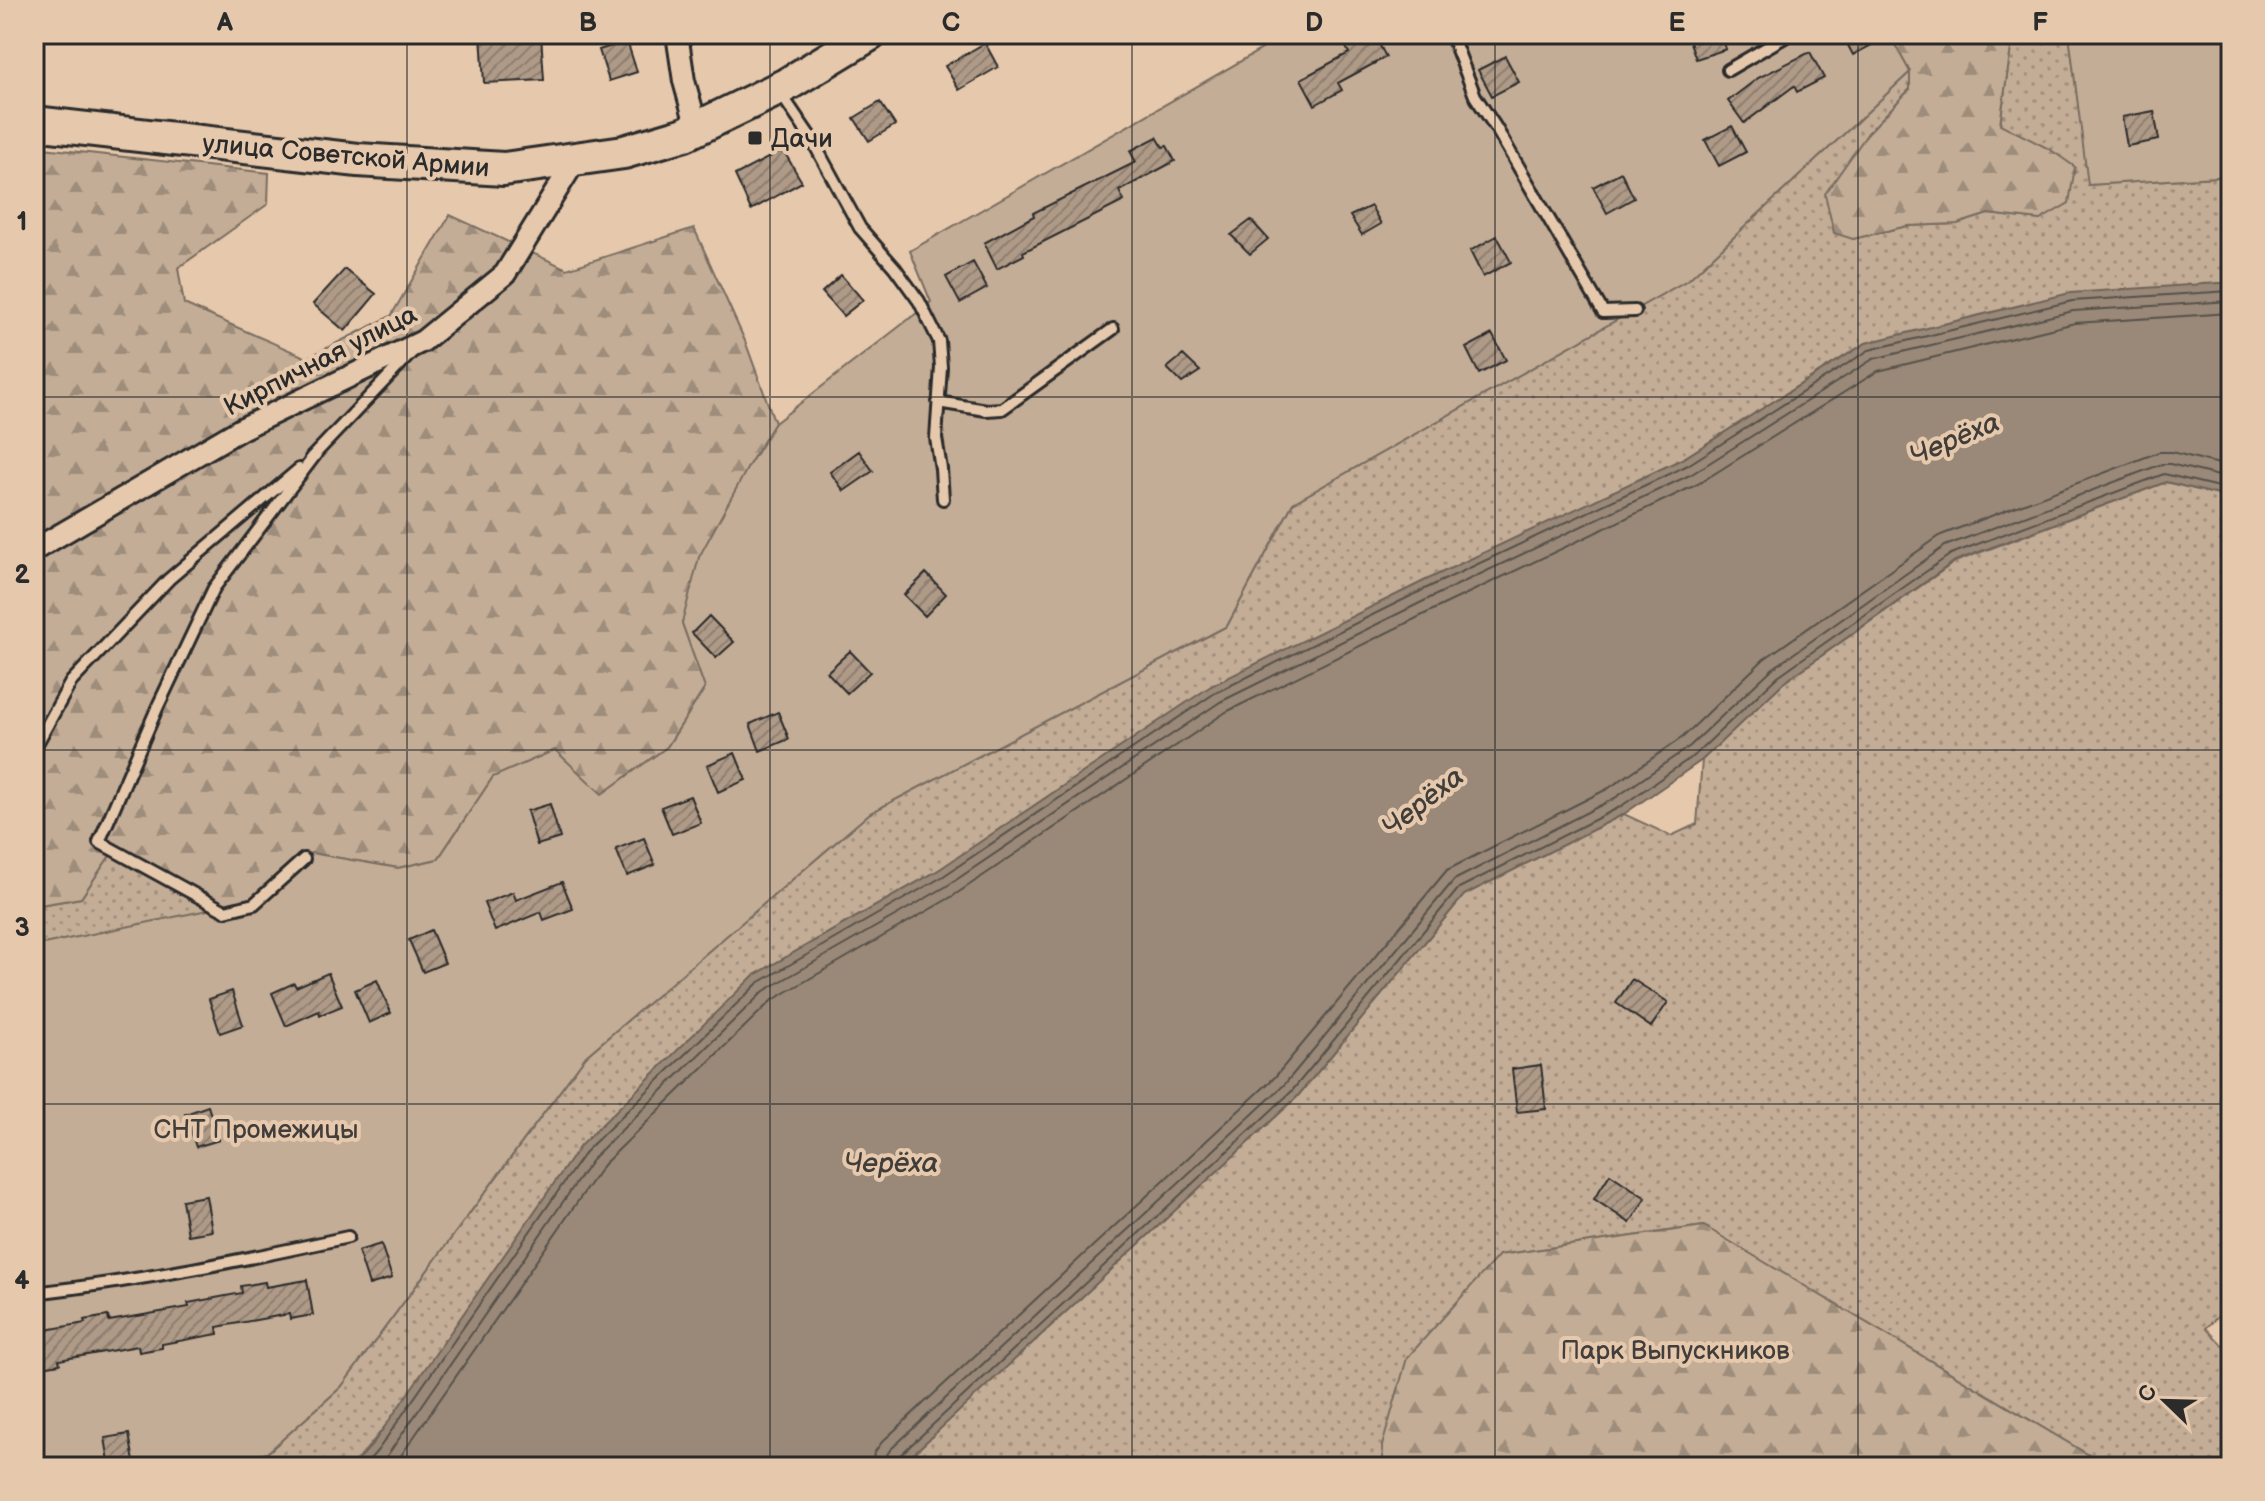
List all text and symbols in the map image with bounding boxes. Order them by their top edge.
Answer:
text: A [216,8,233,39]
text: B [579,8,597,39]
text: C [942,8,960,39]
text: D [1305,8,1323,39]
text: E [1669,8,1686,39]
text: F [2032,8,2048,39]
place label: Дачи [771,124,833,155]
street label: улица Советской Армии [201,129,491,184]
marker: Дачи [746,129,764,147]
text: 1 [17,207,27,238]
street label: Кирпичная улица [219,299,422,423]
water label: Черёха [1905,406,2005,473]
text: 2 [14,560,30,591]
water label: Черёха [1375,760,1470,844]
text: 3 [14,913,30,944]
park label: СНТ Промежицы [154,1115,358,1146]
water label: Черёха [844,1147,938,1180]
text: 4 [14,1266,30,1297]
park label: Парк Выпускников [1561,1336,1790,1367]
north arrow [2125,1361,2205,1441]
text: С [2133,1381,2163,1406]

